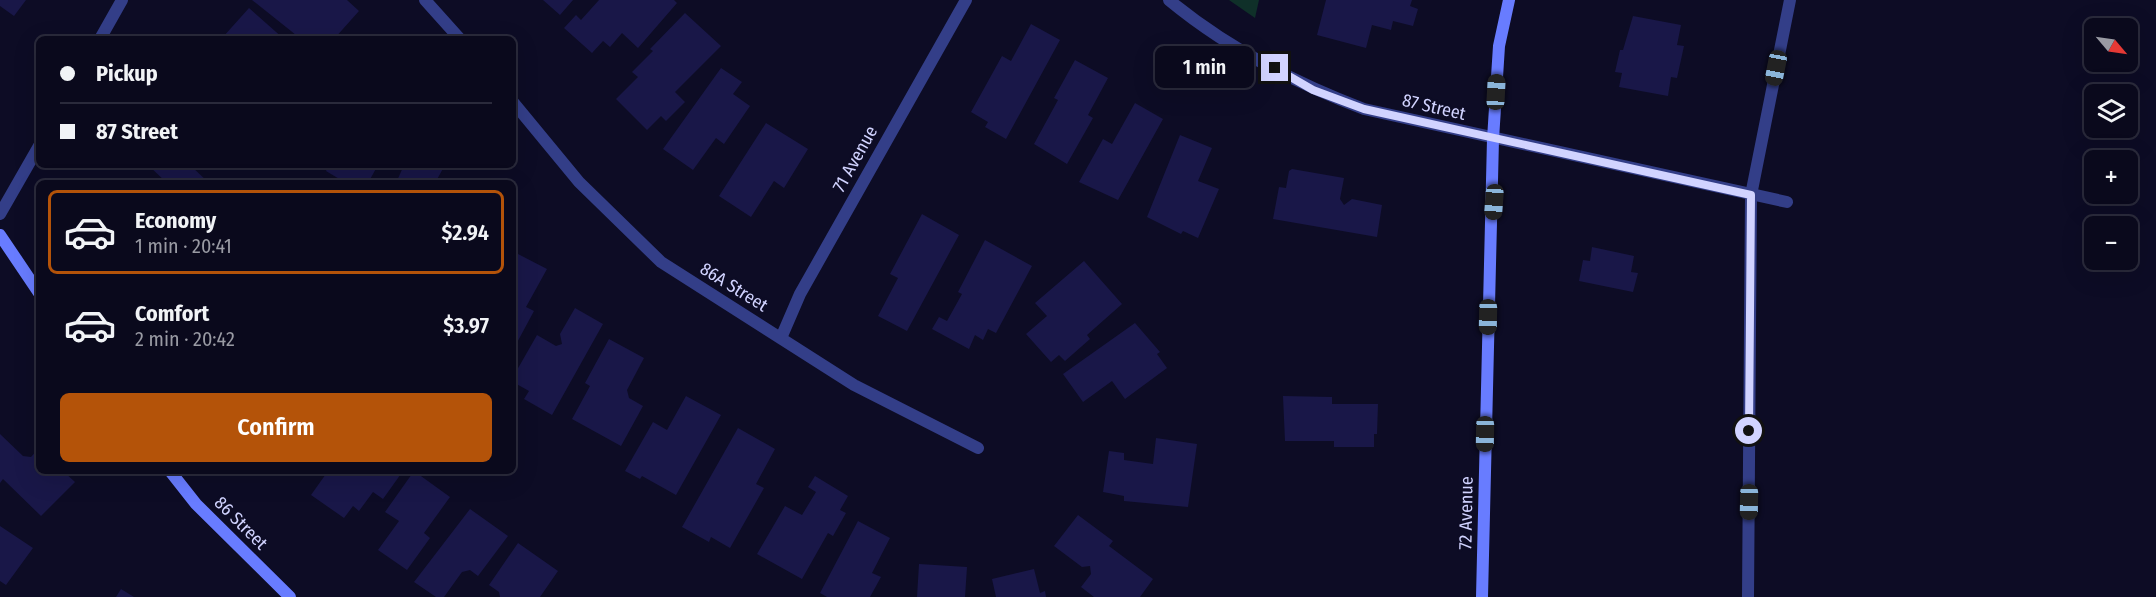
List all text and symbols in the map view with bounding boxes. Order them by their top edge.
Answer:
north arrow [2084,18,2138,72]
map controls [2084,18,2138,270]
callout: 1 min [1155,47,1254,89]
car [1764,49,1788,87]
route end [1261,54,1288,81]
text: 1 min [1183,55,1226,79]
text: Pickup [96,60,158,87]
car [1486,74,1506,110]
button: layers [2084,84,2138,138]
street label: 87 Street [1400,89,1468,125]
text: 87 Street [96,118,178,145]
street label: 71 Avenue [828,122,882,196]
button: + [2084,150,2138,204]
car [1484,183,1504,221]
icon: car [63,205,117,259]
text: Economy [135,207,216,234]
button: − [2084,216,2138,270]
text: $2.94 [442,219,489,246]
text: 1 min · 20:41 [135,234,232,258]
street label: 86A Street [696,258,772,316]
icon: car [63,298,117,352]
car [1479,299,1497,335]
text: Comfort [135,300,209,327]
text: $3.97 [443,312,489,339]
text: 2 min · 20:42 [135,327,235,351]
button: Confirm [60,393,492,462]
car [1476,416,1494,452]
route start [1735,417,1762,444]
street label: 72 Avenue [1454,476,1478,550]
car [1740,484,1758,520]
street label: 86 Street [210,492,272,554]

